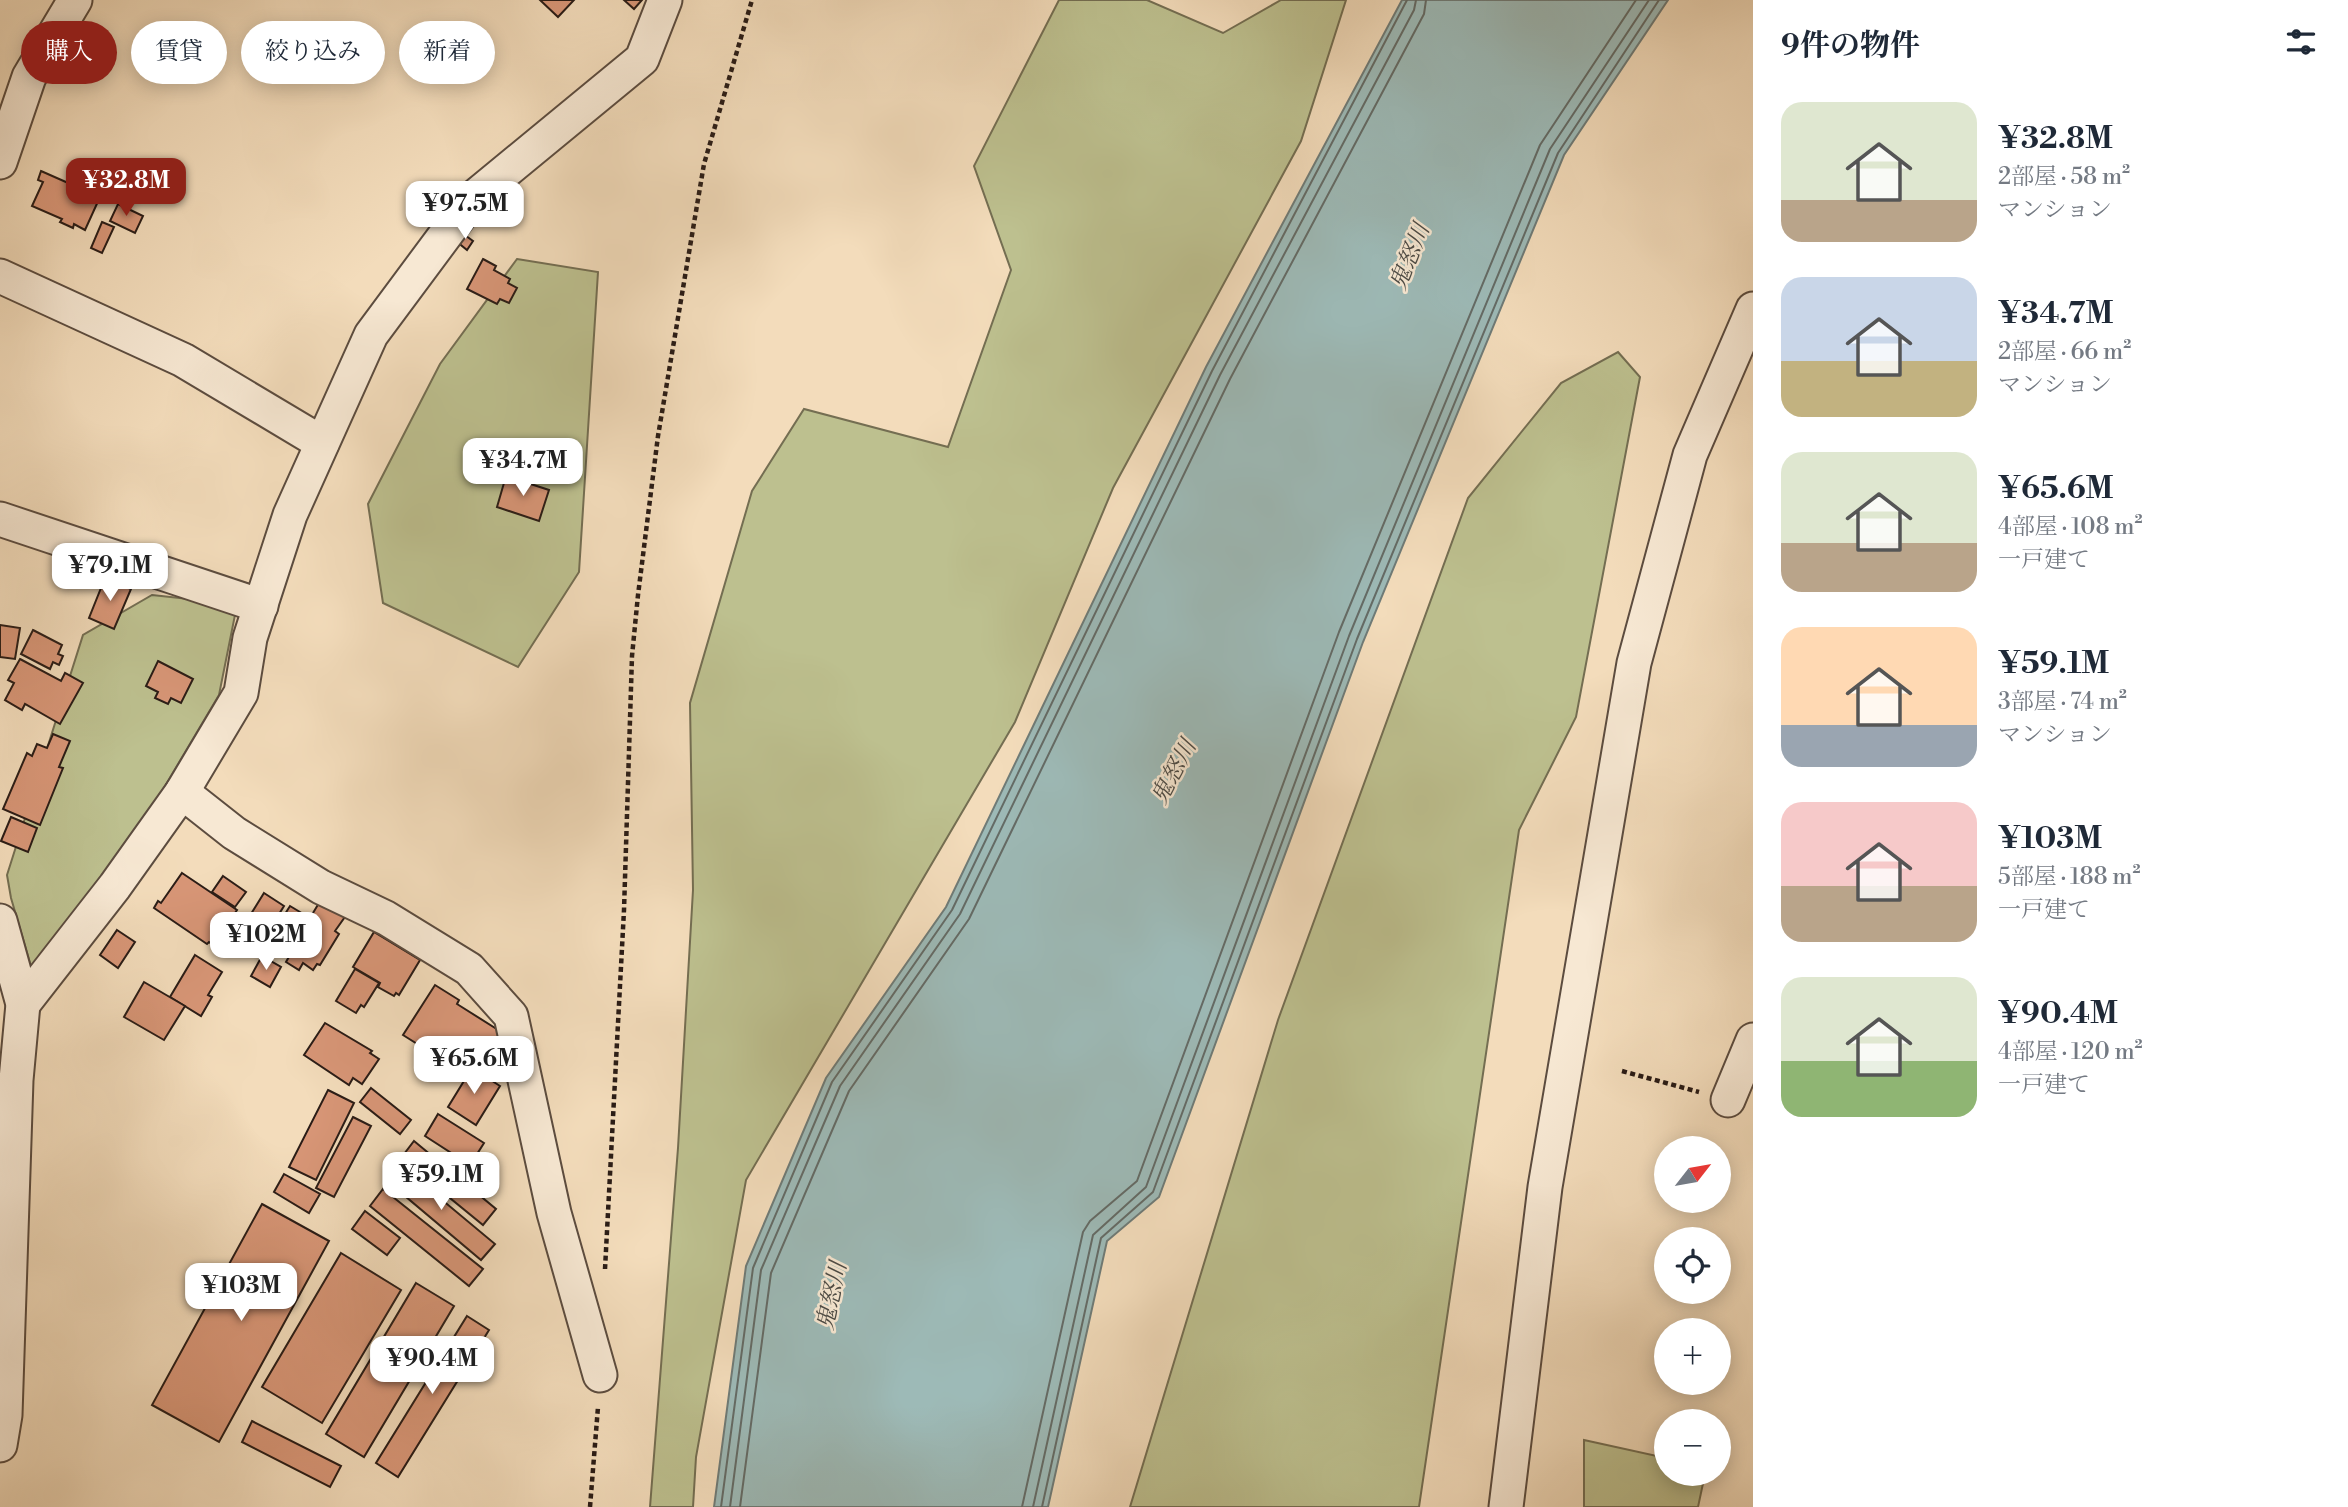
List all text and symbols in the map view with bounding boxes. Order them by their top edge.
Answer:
chip: 購入 [21,21,117,84]
chip: 賃貸 [131,21,227,84]
chip: 絞り込み [241,21,385,84]
chip: 新着 [399,21,495,84]
icon: filters [2282,23,2320,61]
text: 9件の物件 [1781,27,1920,65]
text: ¥32.8M [1998,120,2113,158]
icon: home [1837,130,1921,214]
pin: ¥32.8M [69,158,183,218]
text: 2部屋 · 58 m² [1998,163,2130,191]
text: ¥32.8M [82,167,170,195]
pin: ¥97.5M [408,182,522,241]
text: ¥97.5M [422,190,508,218]
text: マンション [1998,196,2112,224]
water label: 鬼怒川 [1384,217,1437,294]
text: ¥34.7M [1998,295,2113,333]
icon: home [1837,305,1921,389]
text: 2部屋 · 66 m² [1998,338,2131,366]
text: マンション [1998,371,2112,399]
pin: ¥34.7M [466,438,580,498]
text: ¥34.7M [479,447,567,475]
text: ¥65.6M [1998,470,2113,508]
icon: home [1837,480,1921,564]
text: 4部屋 · 108 m² [1998,513,2142,541]
pin: ¥79.1M [53,544,167,603]
text: 一戸建て [1998,546,2090,574]
text: ¥79.1M [68,552,152,580]
text: ¥59.1M [1998,645,2109,683]
icon: home [1837,655,1921,739]
text: 3部屋 · 74 m² [1998,688,2127,716]
text: マンション [1998,721,2112,749]
water label: 鬼怒川 [1145,732,1204,809]
text: ¥103M [1998,820,2102,858]
icon: home [1837,830,1921,914]
text: 5部屋 · 188 m² [1998,863,2141,891]
text: 一戸建て [1998,896,2090,924]
pin: ¥102M [217,912,315,972]
text: ¥102M [226,921,306,949]
text: ¥90.4M [1998,995,2118,1033]
icon: home [1837,1005,1921,1089]
pin: ¥65.6M [417,1036,531,1096]
text: 4部屋 · 120 m² [1998,1038,2143,1066]
text: ¥65.6M [430,1045,518,1073]
text: 一戸建て [1998,1071,2090,1099]
north arrow [1654,1136,1731,1213]
map controls [1654,1136,1731,1486]
pin: ¥59.1M [384,1152,498,1212]
text: ¥59.1M [398,1161,484,1189]
button: locate [1654,1227,1731,1304]
water label: 鬼怒川 [811,1256,853,1333]
pin: ¥103M [192,1264,290,1323]
text: ¥103M [201,1272,281,1300]
button: + [1654,1318,1731,1395]
pin: ¥90.4M [375,1336,489,1396]
text: ¥90.4M [386,1345,478,1373]
button: − [1654,1409,1731,1486]

